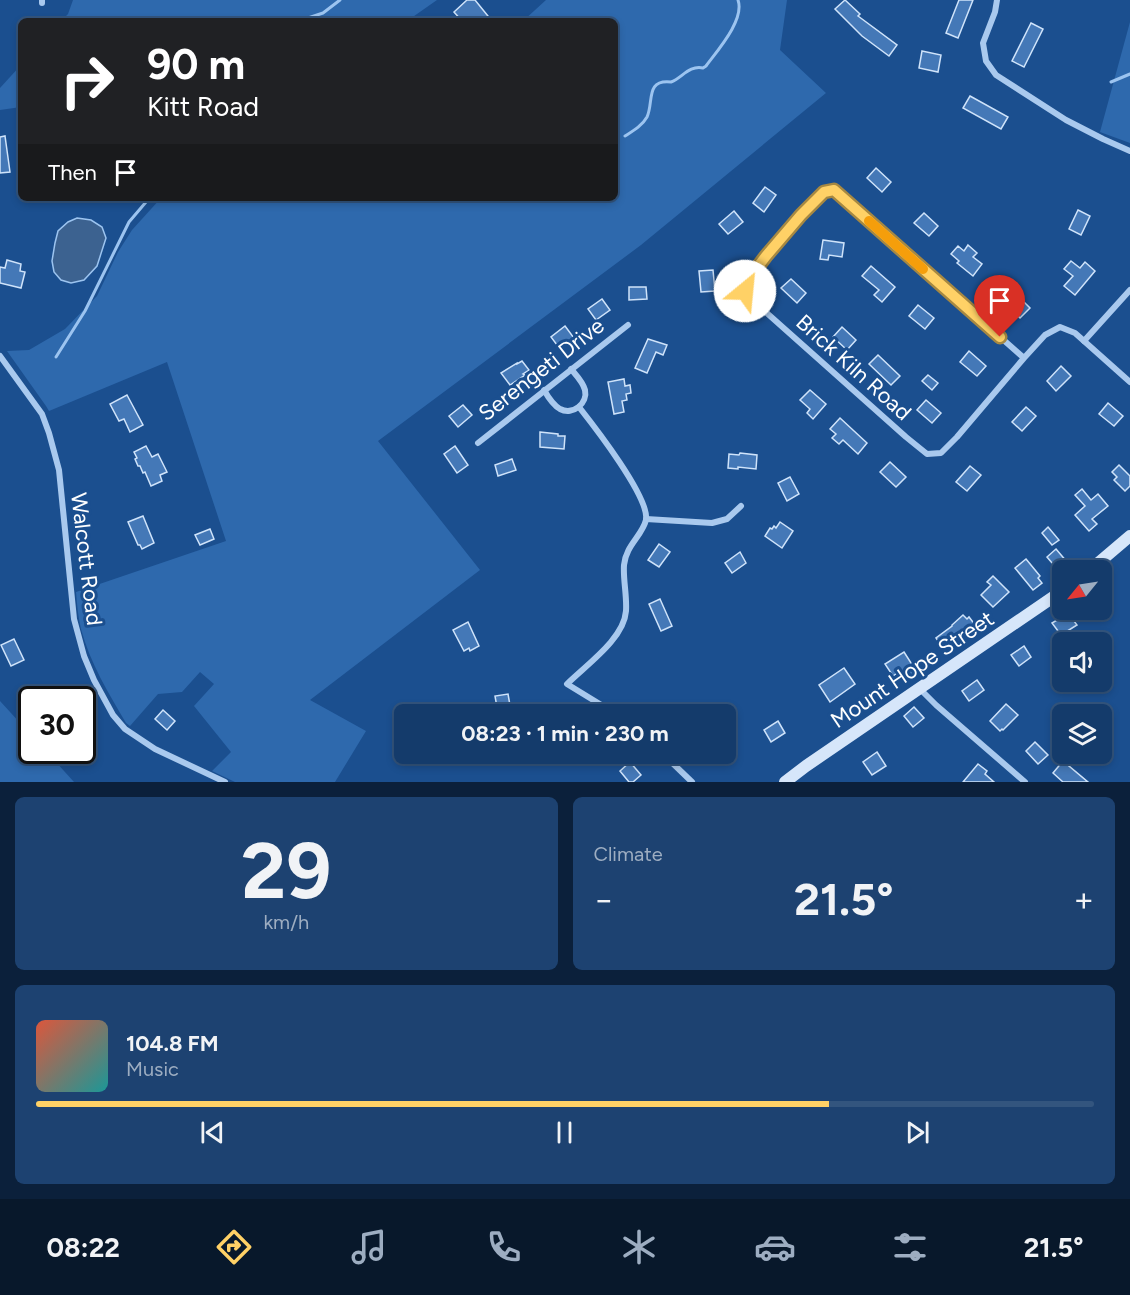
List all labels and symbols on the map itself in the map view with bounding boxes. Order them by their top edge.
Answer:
position arrow [713,259,777,323]
pin [974,275,1025,337]
street label: Brick Kiln Road [790,309,917,426]
street label: Serengeti Drive [473,312,609,427]
street label: Walcott Road [65,491,108,627]
north arrow [1052,560,1112,620]
street label: Mount Hope Street [826,605,999,734]
speed limit sign: 30 [18,686,96,764]

